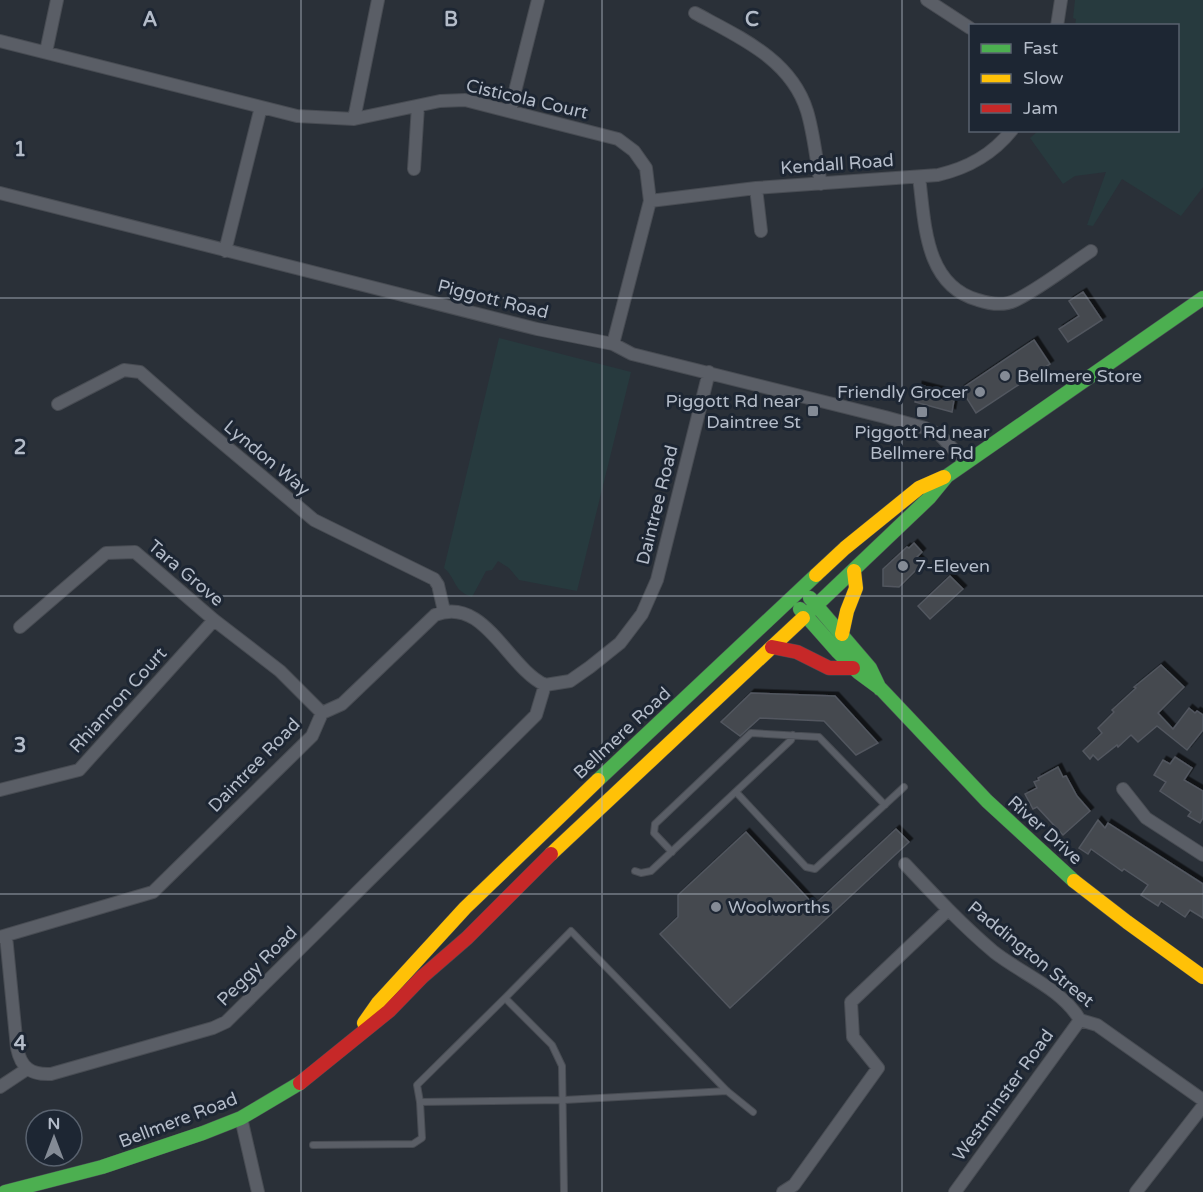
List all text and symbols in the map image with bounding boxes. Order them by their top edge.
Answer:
text: A [143,8,158,32]
text: B [444,8,458,32]
text: C [745,8,759,32]
legend [969,24,1179,132]
text: Fast [1023,37,1058,59]
text: Slow [1023,67,1064,89]
street label: Cisticola Court [464,74,590,124]
text: Jam [1023,97,1058,119]
text: 1 [14,138,26,162]
street label: Kendall Road [780,149,894,179]
street label: Piggott Road [435,275,551,323]
place label: Bellmere Store [1017,365,1142,387]
marker: Bellmere Store [998,369,1012,383]
place label: Friendly Grocer [837,381,968,403]
marker: Friendly Grocer [973,385,987,399]
place label: Piggott Rd near Daintree St [666,390,801,433]
marker: Piggott Rd near Daintree St [806,404,820,418]
marker: Piggott Rd near Bellmere Rd [915,405,929,419]
street label: Lyndon Way [219,415,315,501]
place label: Piggott Rd near Bellmere Rd [854,421,990,464]
text: 2 [14,436,26,460]
street label: Daintree Road [632,443,682,567]
street label: Tara Grove [144,535,228,611]
place label: 7-Eleven [915,555,990,577]
marker: 7-Eleven [896,559,910,573]
street label: Rhiannon Court [65,642,171,757]
street label: Bellmere Road [569,682,675,784]
street label: Daintree Road [204,713,304,817]
text: 3 [14,734,26,758]
street label: River Drive [1003,791,1087,869]
place label: Woolworths [728,896,830,918]
street label: Paddington Street [963,896,1099,1012]
marker: Woolworths [709,900,723,914]
street label: Peggy Road [212,921,302,1011]
street label: Westminster Road [948,1025,1058,1165]
text: 4 [14,1032,27,1056]
street label: Bellmere Road [116,1087,240,1153]
north arrow [24,1108,84,1168]
text: N [48,1114,60,1134]

